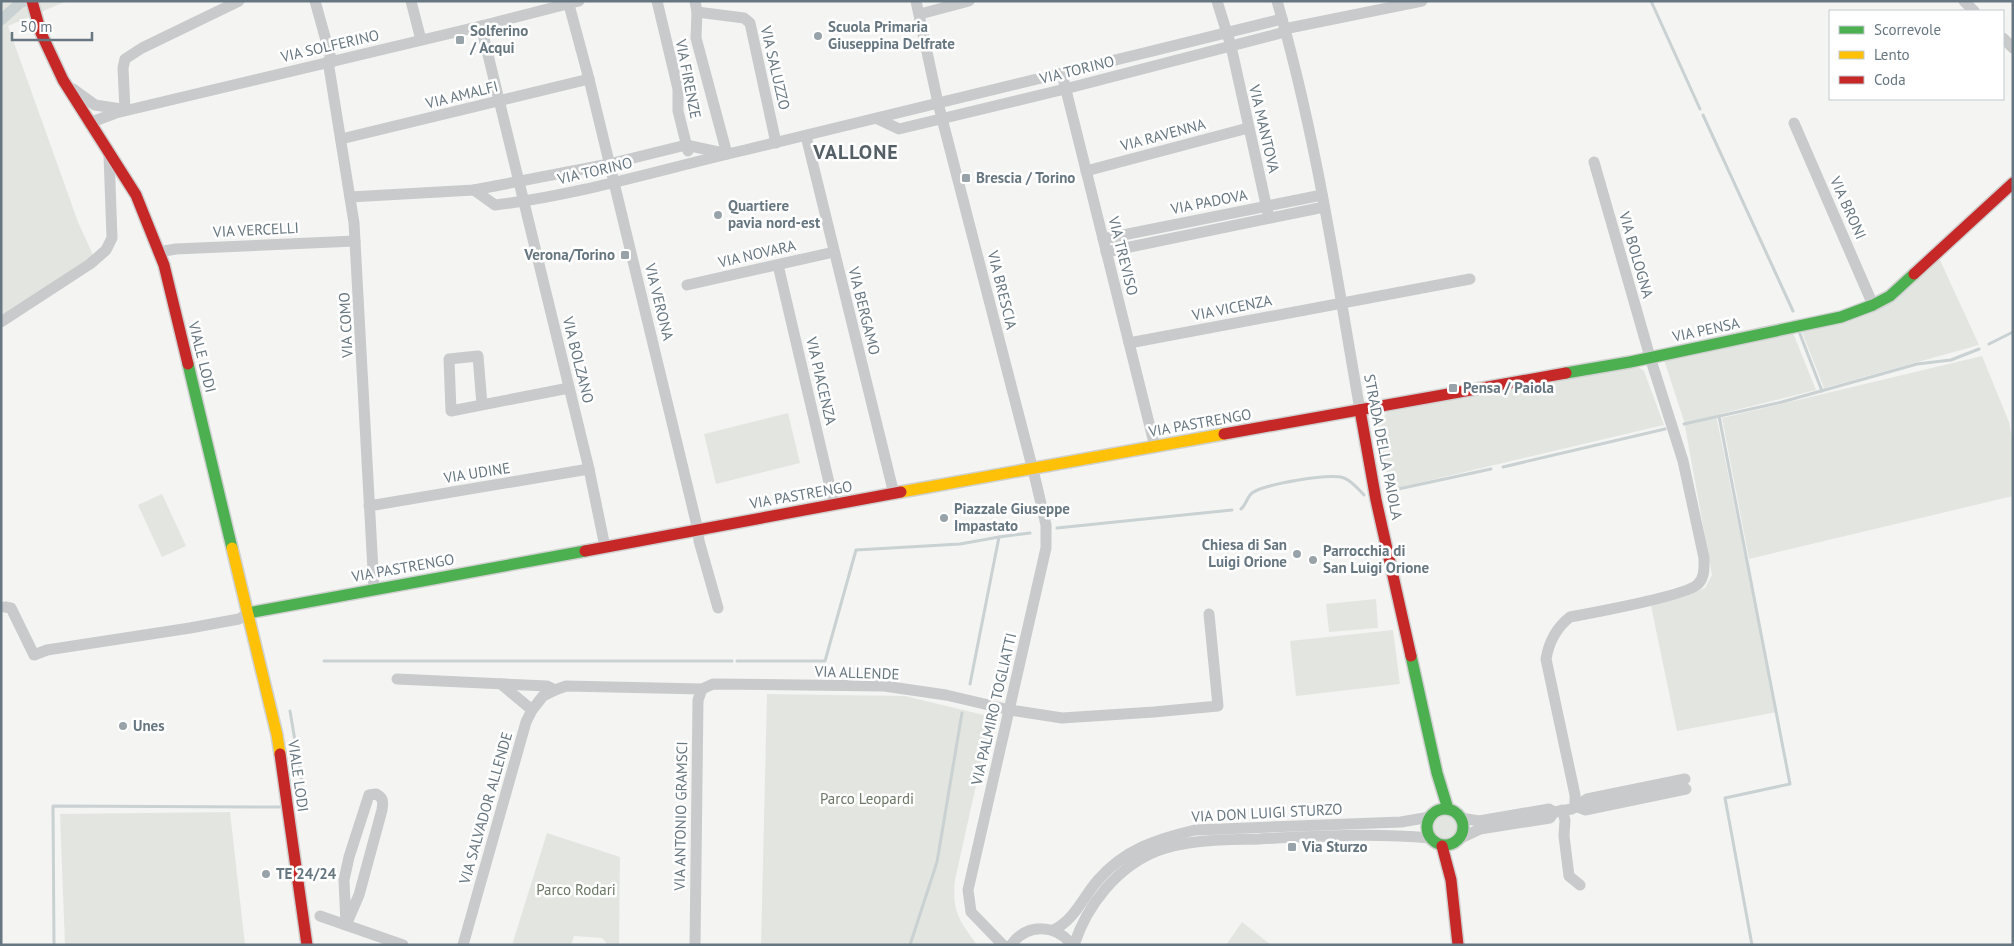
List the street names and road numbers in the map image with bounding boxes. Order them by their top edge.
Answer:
street label: VIA SALUZZO [756,23,794,112]
street label: VIA SOLFERINO [278,25,381,66]
street label: VIA FIRENZE [671,37,705,120]
street label: VIA TORINO [1037,51,1116,88]
street label: VIA AMALFI [423,76,500,113]
street label: VIA MANTOVA [1245,82,1284,175]
street label: VIA RAVENNA [1117,114,1208,155]
street label: VIA TORINO [555,153,634,189]
street label: VIA BRONI [1826,173,1871,242]
street label: VIA PADOVA [1168,185,1249,218]
street label: VIA BOLOGNA [1615,208,1658,301]
street label: VIA TREVISO [1104,213,1143,297]
street label: VIA VERCELLI [212,218,299,241]
street label: VIA NOVARA [715,235,798,272]
street label: VIA BRESCIA [983,248,1021,331]
street label: VIA VERONA [641,260,678,343]
street label: VIA BERGAMO [844,264,885,357]
street label: VIA VICENZA [1189,290,1274,325]
street label: VIA COMO [334,292,357,359]
street label: VIA PENSA [1670,313,1741,346]
street label: VIA BOLZANO [558,314,598,405]
street label: VIALE LODI [184,318,220,394]
street label: VIA PIACENZA [802,334,841,427]
street label: STRADA DELLA PAIOLA [1360,372,1407,522]
street label: VIA PASTRENGO [1146,404,1253,441]
street label: VIA UDINE [441,458,512,487]
street label: VIA PASTRENGO [747,476,854,513]
street label: VIA PASTRENGO [349,549,456,586]
street label: VIA PALMIRO TOGLIATTI [967,631,1020,788]
street label: VIA ALLENDE [813,661,900,683]
street label: VIA SALVADOR ALLENDE [454,730,516,887]
street label: VIALE LODI [284,738,313,813]
street label: VIA ANTONIO GRAMSCI [670,741,691,892]
street label: VIA DON LUIGI STURZO [1190,799,1343,826]

